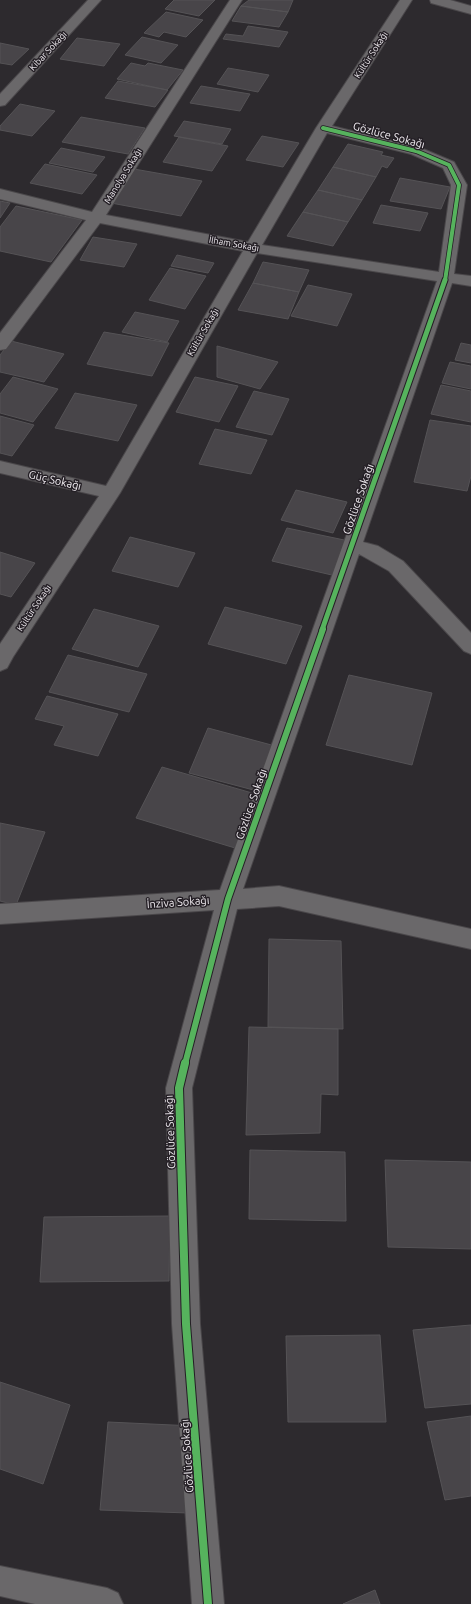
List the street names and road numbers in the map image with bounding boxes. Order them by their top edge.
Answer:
street label: Kibar Sokağı [27,29,69,73]
street label: Kültür Sokağı [352,30,390,80]
street label: Gözlüce Sokağı [352,120,426,150]
street label: Manolya Sokağı [102,147,144,205]
street label: İlham Sokağı [208,235,260,253]
street label: Kültür Sokağı [185,306,221,358]
street label: Gözlüce Sokağı [340,462,376,536]
street label: Güç Sokağı [28,468,82,492]
street label: Kültür Sokağı [15,583,53,633]
street label: Gözlüce Sokağı [233,767,269,841]
street label: İnziva Sokağı [146,894,210,910]
street label: Gözlüce Sokağı [163,1095,177,1169]
street label: Gözlüce Sokağı [178,1419,196,1493]

